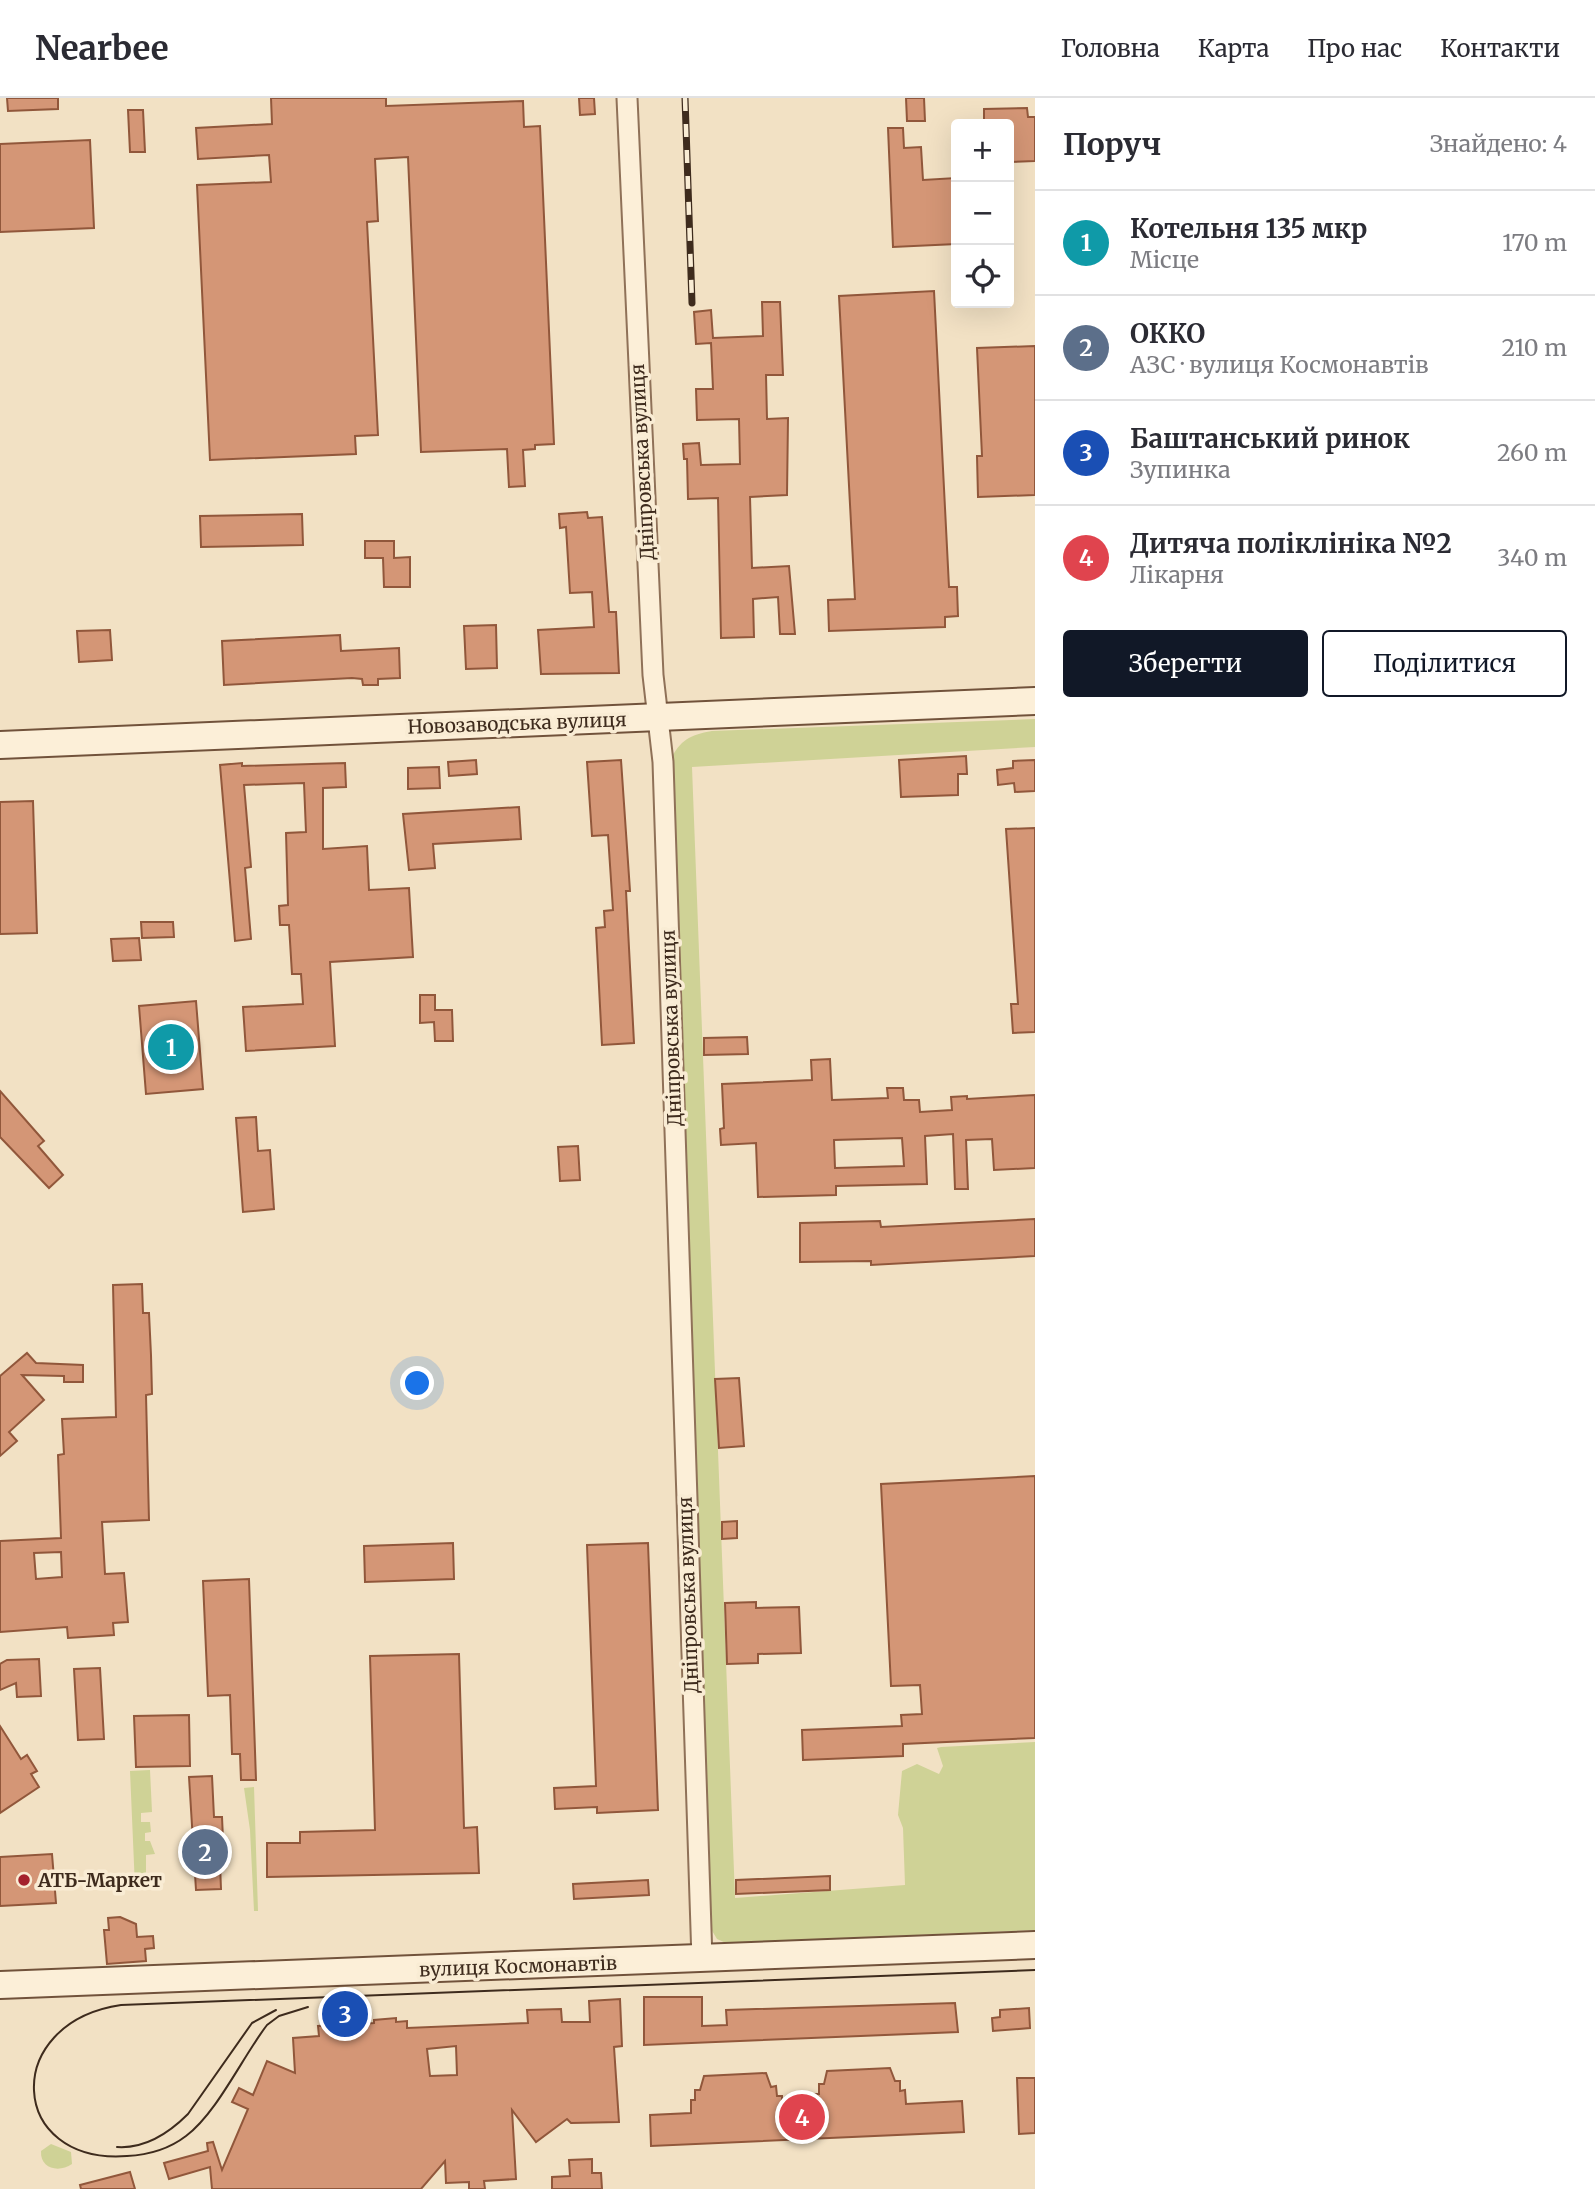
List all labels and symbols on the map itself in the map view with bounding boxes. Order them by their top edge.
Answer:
street label: Дніпровська вулиця [625,363,659,561]
street label: Новозаводська вулиця [407,707,627,739]
street label: Дніпровська вулиця [656,929,686,1127]
pin: 1 [148,1021,194,1073]
your location [400,1366,434,1400]
street label: Дніпровська вулиця [673,1496,703,1694]
pin: 2 [182,1826,228,1878]
place label: АТБ-Маркет [37,1868,162,1892]
marker: АТБ-Маркет [16,1872,32,1888]
street label: вулиця Космонавтів [419,1951,617,1981]
pin: 3 [322,1988,368,2040]
pin: 4 [779,2091,825,2143]

